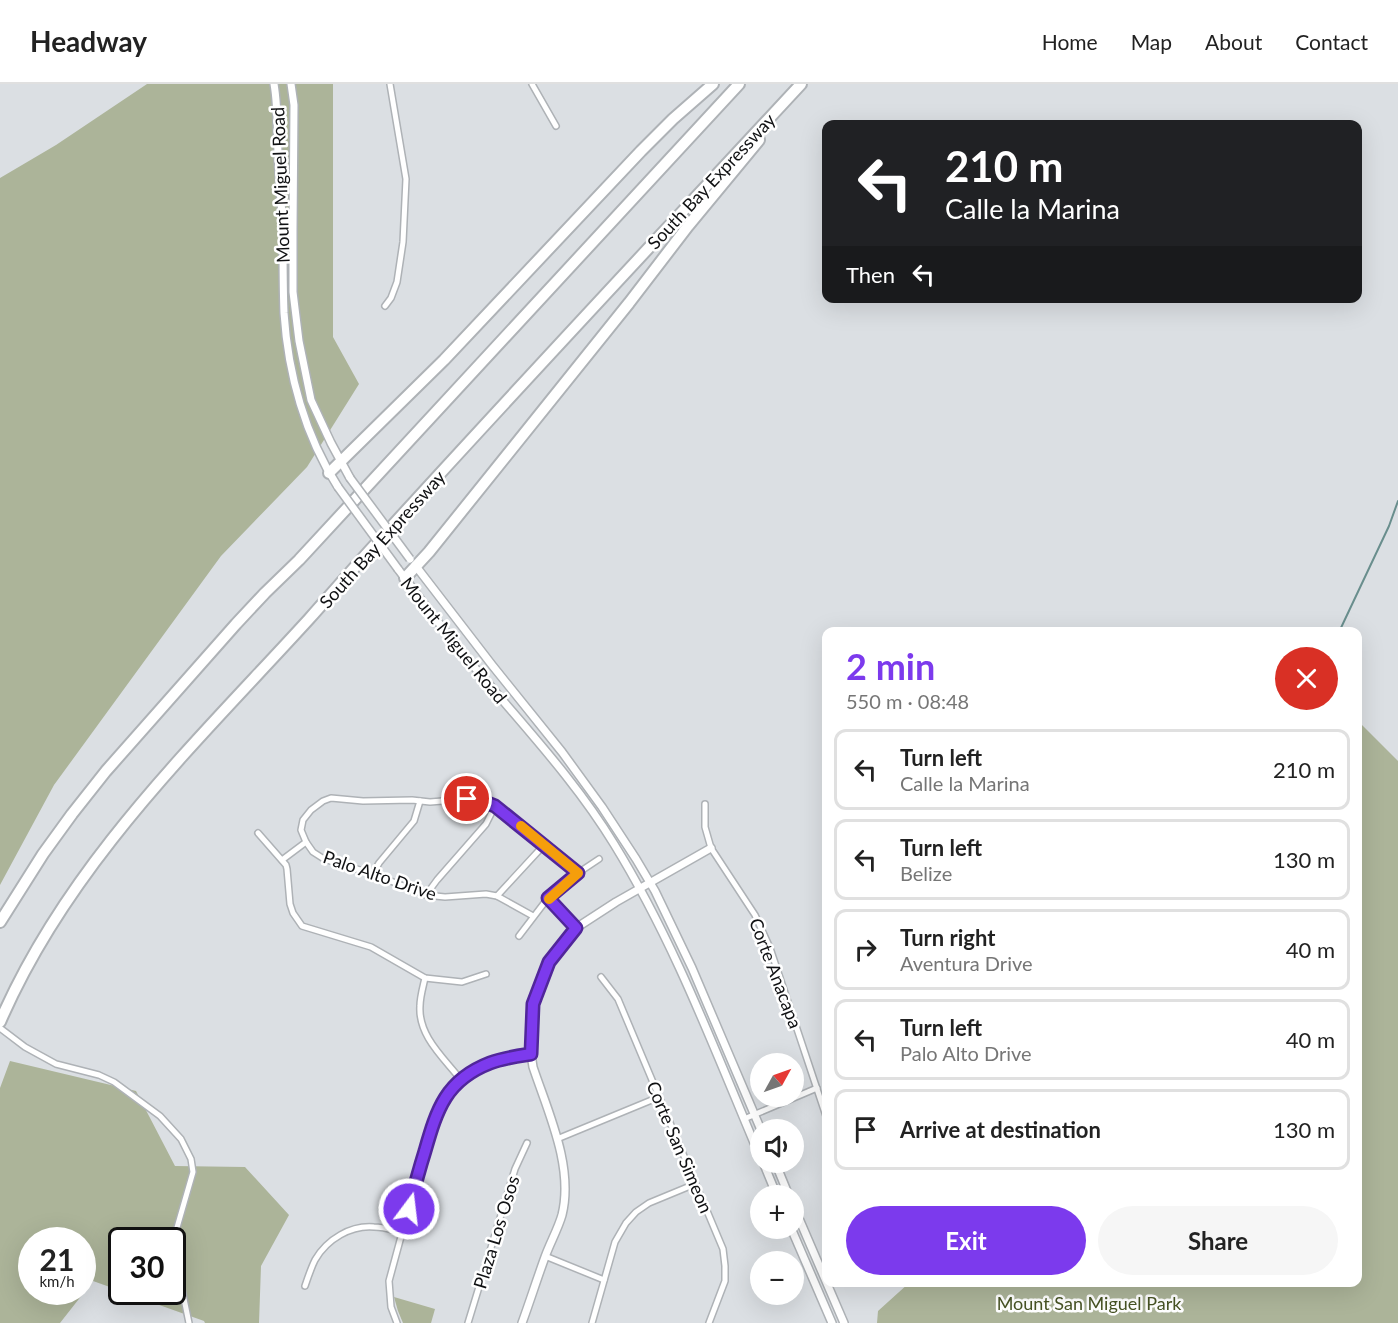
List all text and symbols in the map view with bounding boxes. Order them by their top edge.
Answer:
text: Headway [30,24,147,58]
text: Home [1042,29,1098,54]
text: Map [1131,29,1172,54]
text: About [1205,29,1262,54]
text: Contact [1295,29,1368,54]
street label: Mount Miguel Road [266,107,294,263]
street label: South Bay Expressway [642,108,780,253]
text: 210 m [945,141,1063,191]
icon: left [846,144,924,222]
text: Calle la Marina [945,192,1120,225]
icon: left [907,258,940,291]
text: Then [846,261,895,288]
street label: South Bay Expressway [314,465,450,612]
street label: Mount Miguel Road [396,572,512,708]
text: 2 min [846,644,935,688]
button: close [1275,647,1338,710]
text: 550 m · 08:48 [846,689,969,713]
text: Turn left [900,744,982,771]
icon: left [849,753,882,786]
text: 210 m [1273,756,1335,783]
text: Calle la Marina [900,771,1030,795]
pin [441,773,492,824]
icon: arrive [450,782,483,815]
text: Turn left [900,834,982,861]
icon: left [849,843,882,876]
street label: Palo Alto Drive [320,845,440,905]
text: 130 m [1273,846,1335,873]
text: Belize [900,861,952,885]
street label: Corte Anacapa [745,915,807,1031]
text: Turn right [900,924,995,951]
icon: right [849,933,882,966]
text: 40 m [1286,936,1335,963]
text: Aventura Drive [900,951,1033,975]
text: Turn left [900,1014,982,1041]
icon: left [849,1023,882,1056]
text: 40 m [1286,1026,1335,1053]
text: Palo Alto Drive [900,1041,1032,1065]
north arrow [750,1053,804,1107]
map controls [750,1053,804,1305]
street label: Corte San Simeon [642,1078,718,1216]
icon: arrive [849,1113,882,1146]
text: Arrive at destination [900,1116,1101,1143]
text: 130 m [1273,1116,1335,1143]
button: sound [750,1119,804,1173]
street label: Plaza Los Osos [468,1173,524,1291]
position arrow [377,1177,441,1241]
button: + [750,1185,804,1239]
button: Exit [846,1206,1086,1275]
button: Share [1098,1206,1338,1275]
speed limit sign: 30 [108,1227,186,1305]
text: 21 [40,1241,74,1277]
button: − [750,1251,804,1305]
text: km/h [39,1272,75,1290]
park label: Mount San Miguel Park [997,1292,1182,1314]

